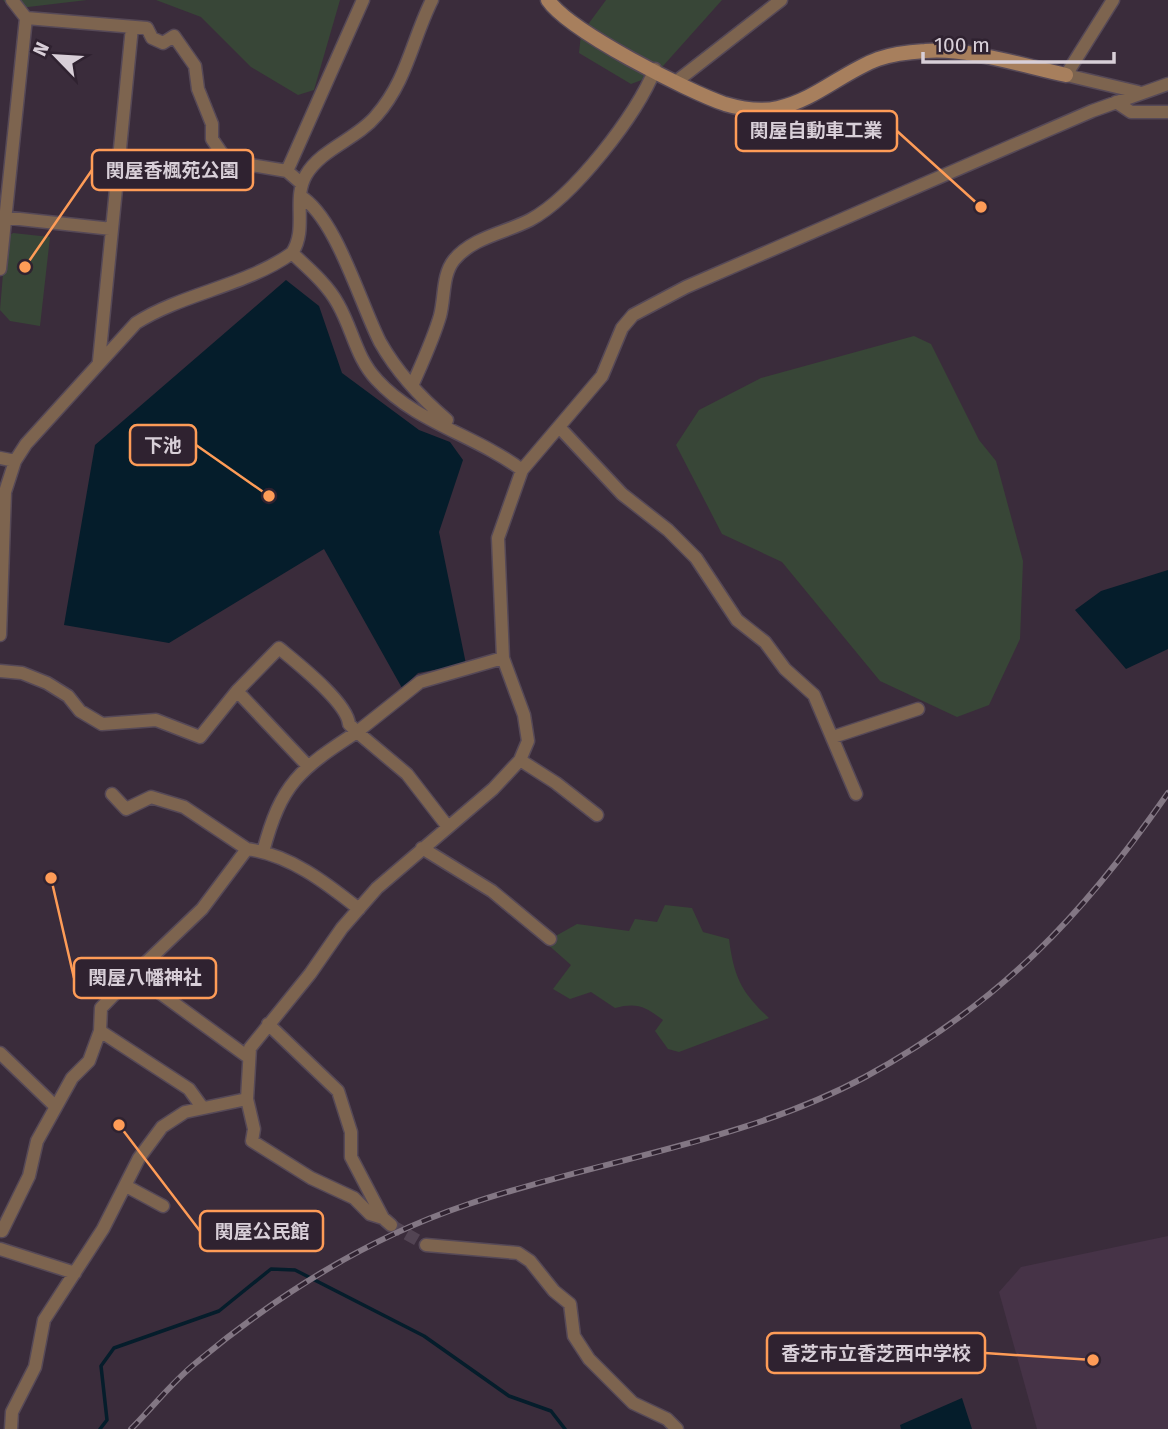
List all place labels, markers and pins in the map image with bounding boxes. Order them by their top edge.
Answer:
callout: 関屋自動車工業 [736,111,897,151]
callout: 関屋香楓苑公園 [92,150,253,190]
callout: 下池 [130,425,196,465]
callout: 関屋八幡神社 [74,958,216,998]
callout: 関屋公民館 [200,1211,323,1251]
callout: 香芝市立香芝西中学校 [767,1333,985,1373]

